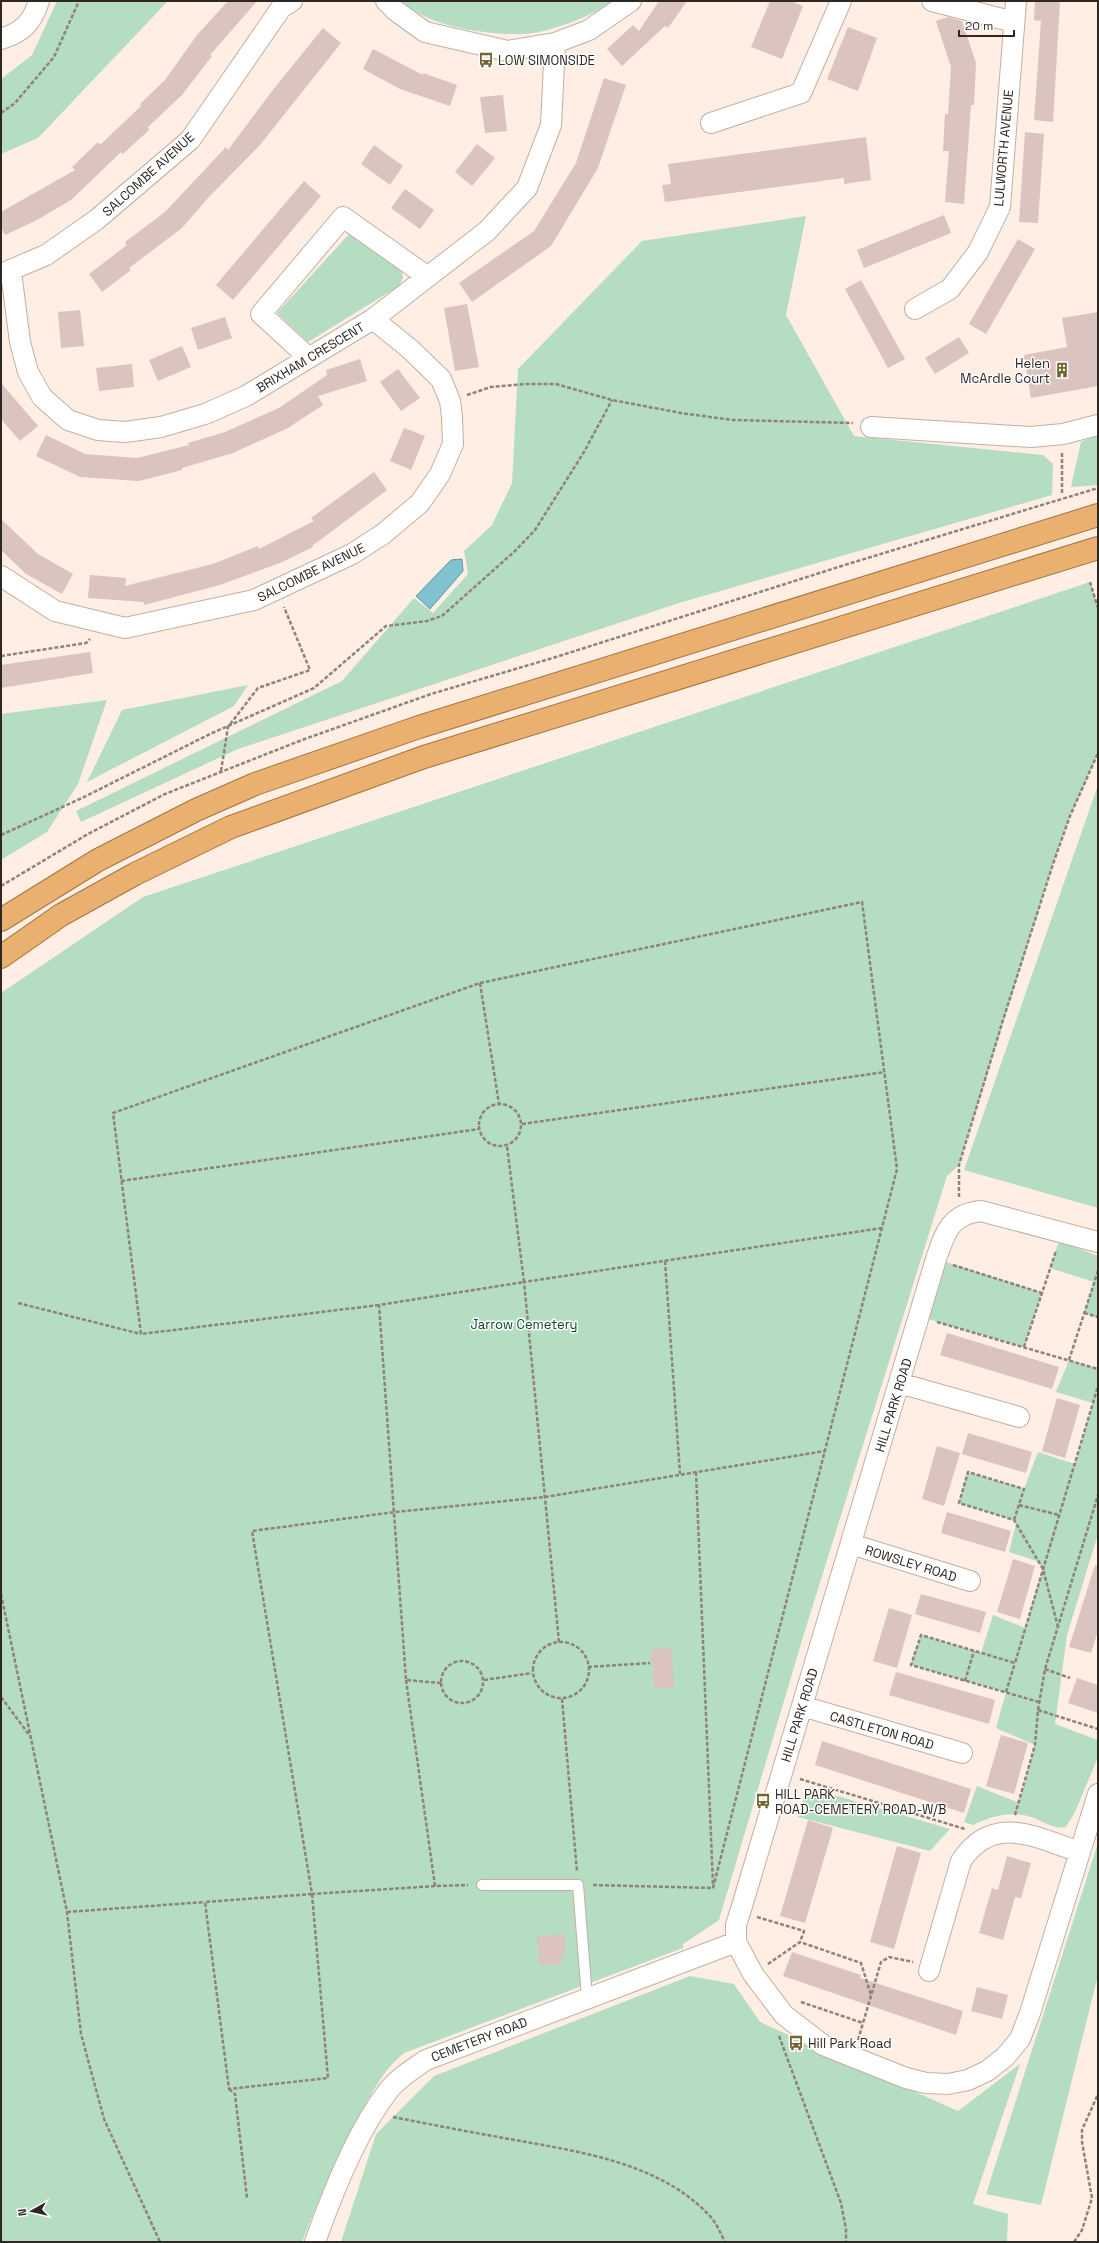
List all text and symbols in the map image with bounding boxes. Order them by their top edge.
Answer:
scale bar [959,12,1014,38]
text: 20 m [965,18,993,34]
bus stop icon: LOW SIMONSIDE [477,51,495,69]
place label: LOW SIMONSIDE [498,52,595,69]
street label: LULWORTH AVENUE [990,89,1017,207]
street label: SALCOMBE AVENUE [99,129,198,220]
street label: BRIXHAM CRESCENT [253,318,368,396]
place label: Helen McArdle Court [960,355,1050,387]
building icon: Helen McArdle Court [1053,361,1071,379]
street label: SALCOMBE AVENUE [255,539,368,606]
park label: Jarrow Cemetery [470,1316,578,1333]
street label: HILL PARK ROAD [871,1356,916,1454]
street label: ROWSLEY ROAD [863,1541,959,1586]
street label: HILL PARK ROAD [777,1666,822,1764]
street label: CASTLETON ROAD [828,1707,936,1753]
place label: HILL PARK ROAD-CEMETERY ROAD-W/B [775,1786,946,1818]
bus stop icon: HILL PARK ROAD-CEMETERY ROAD-W/B [754,1792,772,1810]
street label: CEMETERY ROAD [429,2013,530,2066]
bus stop icon: Hill Park Road [787,2034,805,2052]
place label: Hill Park Road [808,2035,892,2052]
north arrow [12,2191,52,2231]
text: N [15,2208,30,2217]

